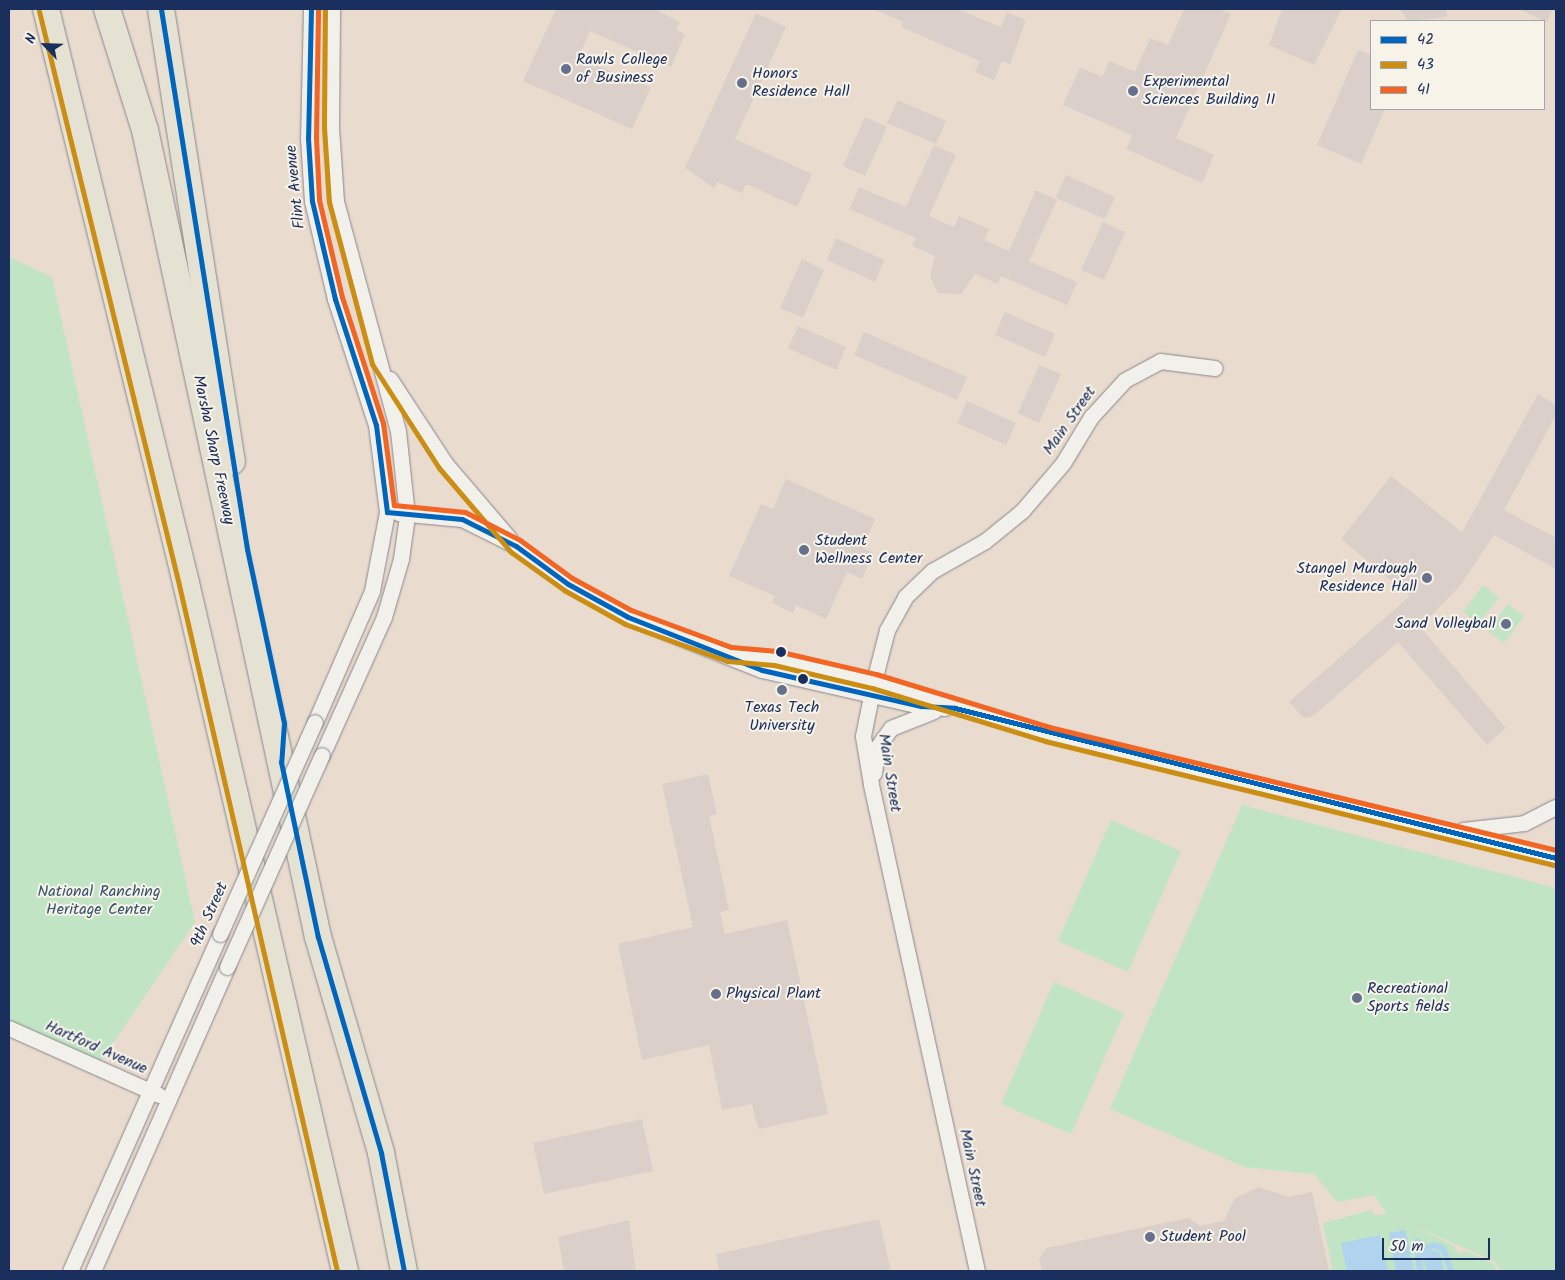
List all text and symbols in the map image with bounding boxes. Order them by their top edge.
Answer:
north arrow [20,20,70,70]
legend [1370,20,1545,110]
text: 42 [1417,28,1434,52]
text: N [19,30,43,47]
place label: Rawls College of Business [576,50,667,88]
text: 43 [1417,53,1434,77]
marker: Rawls College of Business [560,63,572,75]
place label: Honors Residence Hall [752,64,850,102]
place label: Experimental Sciences Building II [1143,72,1276,110]
marker: Honors Residence Hall [736,77,748,89]
text: 41 [1417,78,1430,102]
marker: Experimental Sciences Building II [1127,85,1139,97]
street label: Flint Avenue [282,144,310,230]
street label: Marsha Sharp Freeway [188,373,238,527]
street label: Main Street [1039,383,1101,459]
place label: Student Wellness Center [815,531,922,569]
marker: Student Wellness Center [797,543,811,557]
place label: Stangel Murdough Residence Hall [1296,559,1417,597]
marker: Stangel Murdough Residence Hall [1421,572,1433,584]
place label: Sand Volleyball [1395,614,1496,634]
marker: Sand Volleyball [1500,618,1512,630]
unlabelled marker [776,647,786,657]
unlabelled marker [798,674,808,684]
marker: Texas Tech University [776,684,788,696]
place label: Texas Tech University [745,698,819,736]
street label: Main Street [873,732,905,814]
street label: 9th Street [187,879,233,951]
park label: National Ranching Heritage Center [38,882,160,920]
place label: Recreational Sports fields [1367,979,1449,1017]
place label: Physical Plant [726,984,821,1004]
marker: Physical Plant [710,988,722,1000]
marker: Recreational Sports fields [1351,992,1363,1004]
street label: Hartford Avenue [42,1017,150,1079]
street label: Main Street [954,1127,990,1209]
place label: Student Pool [1160,1227,1246,1247]
scale bar [1385,1228,1492,1260]
marker: Student Pool [1144,1231,1156,1243]
text: 50 m [1390,1235,1424,1259]

